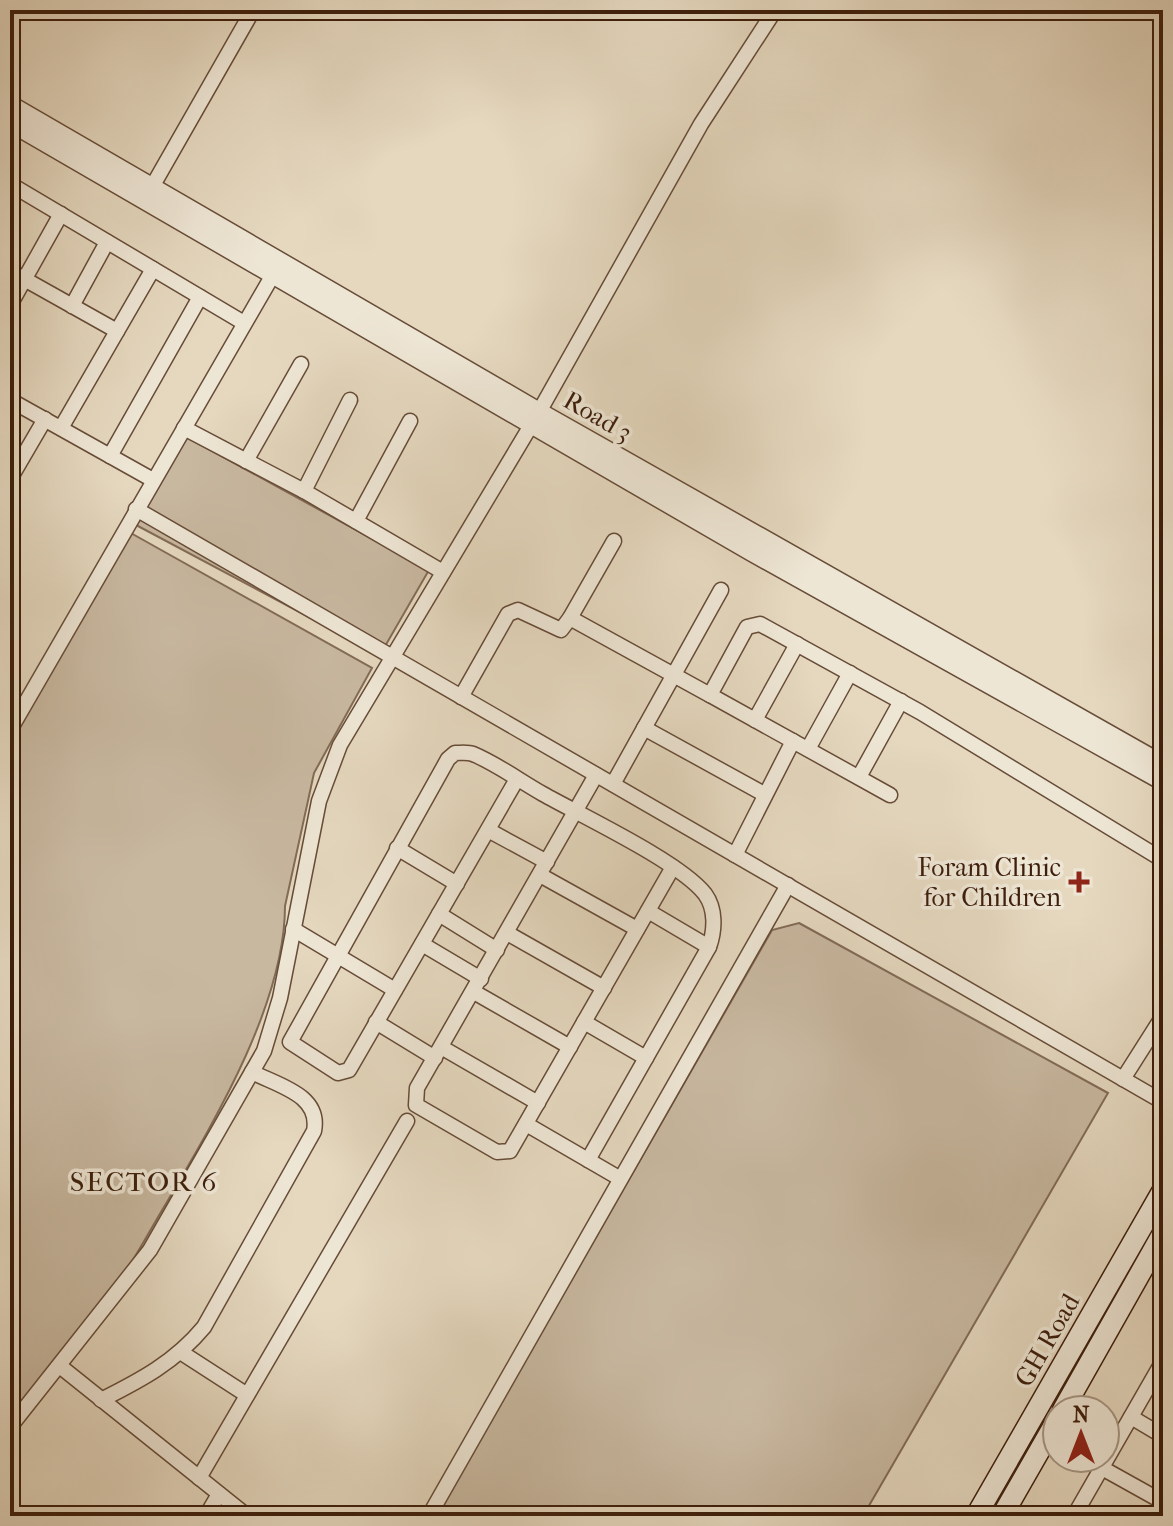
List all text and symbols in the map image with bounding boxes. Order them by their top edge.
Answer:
street label: Road 3 [558,384,638,448]
place label: Foram Clinic for Children [917,852,1061,913]
marker: Foram Clinic for Children [1068,871,1090,893]
district label: SECTOR 6 [70,1165,218,1198]
street label: GH Road [1008,1287,1087,1392]
north arrow [1041,1394,1121,1474]
text: N [1073,1402,1090,1428]

